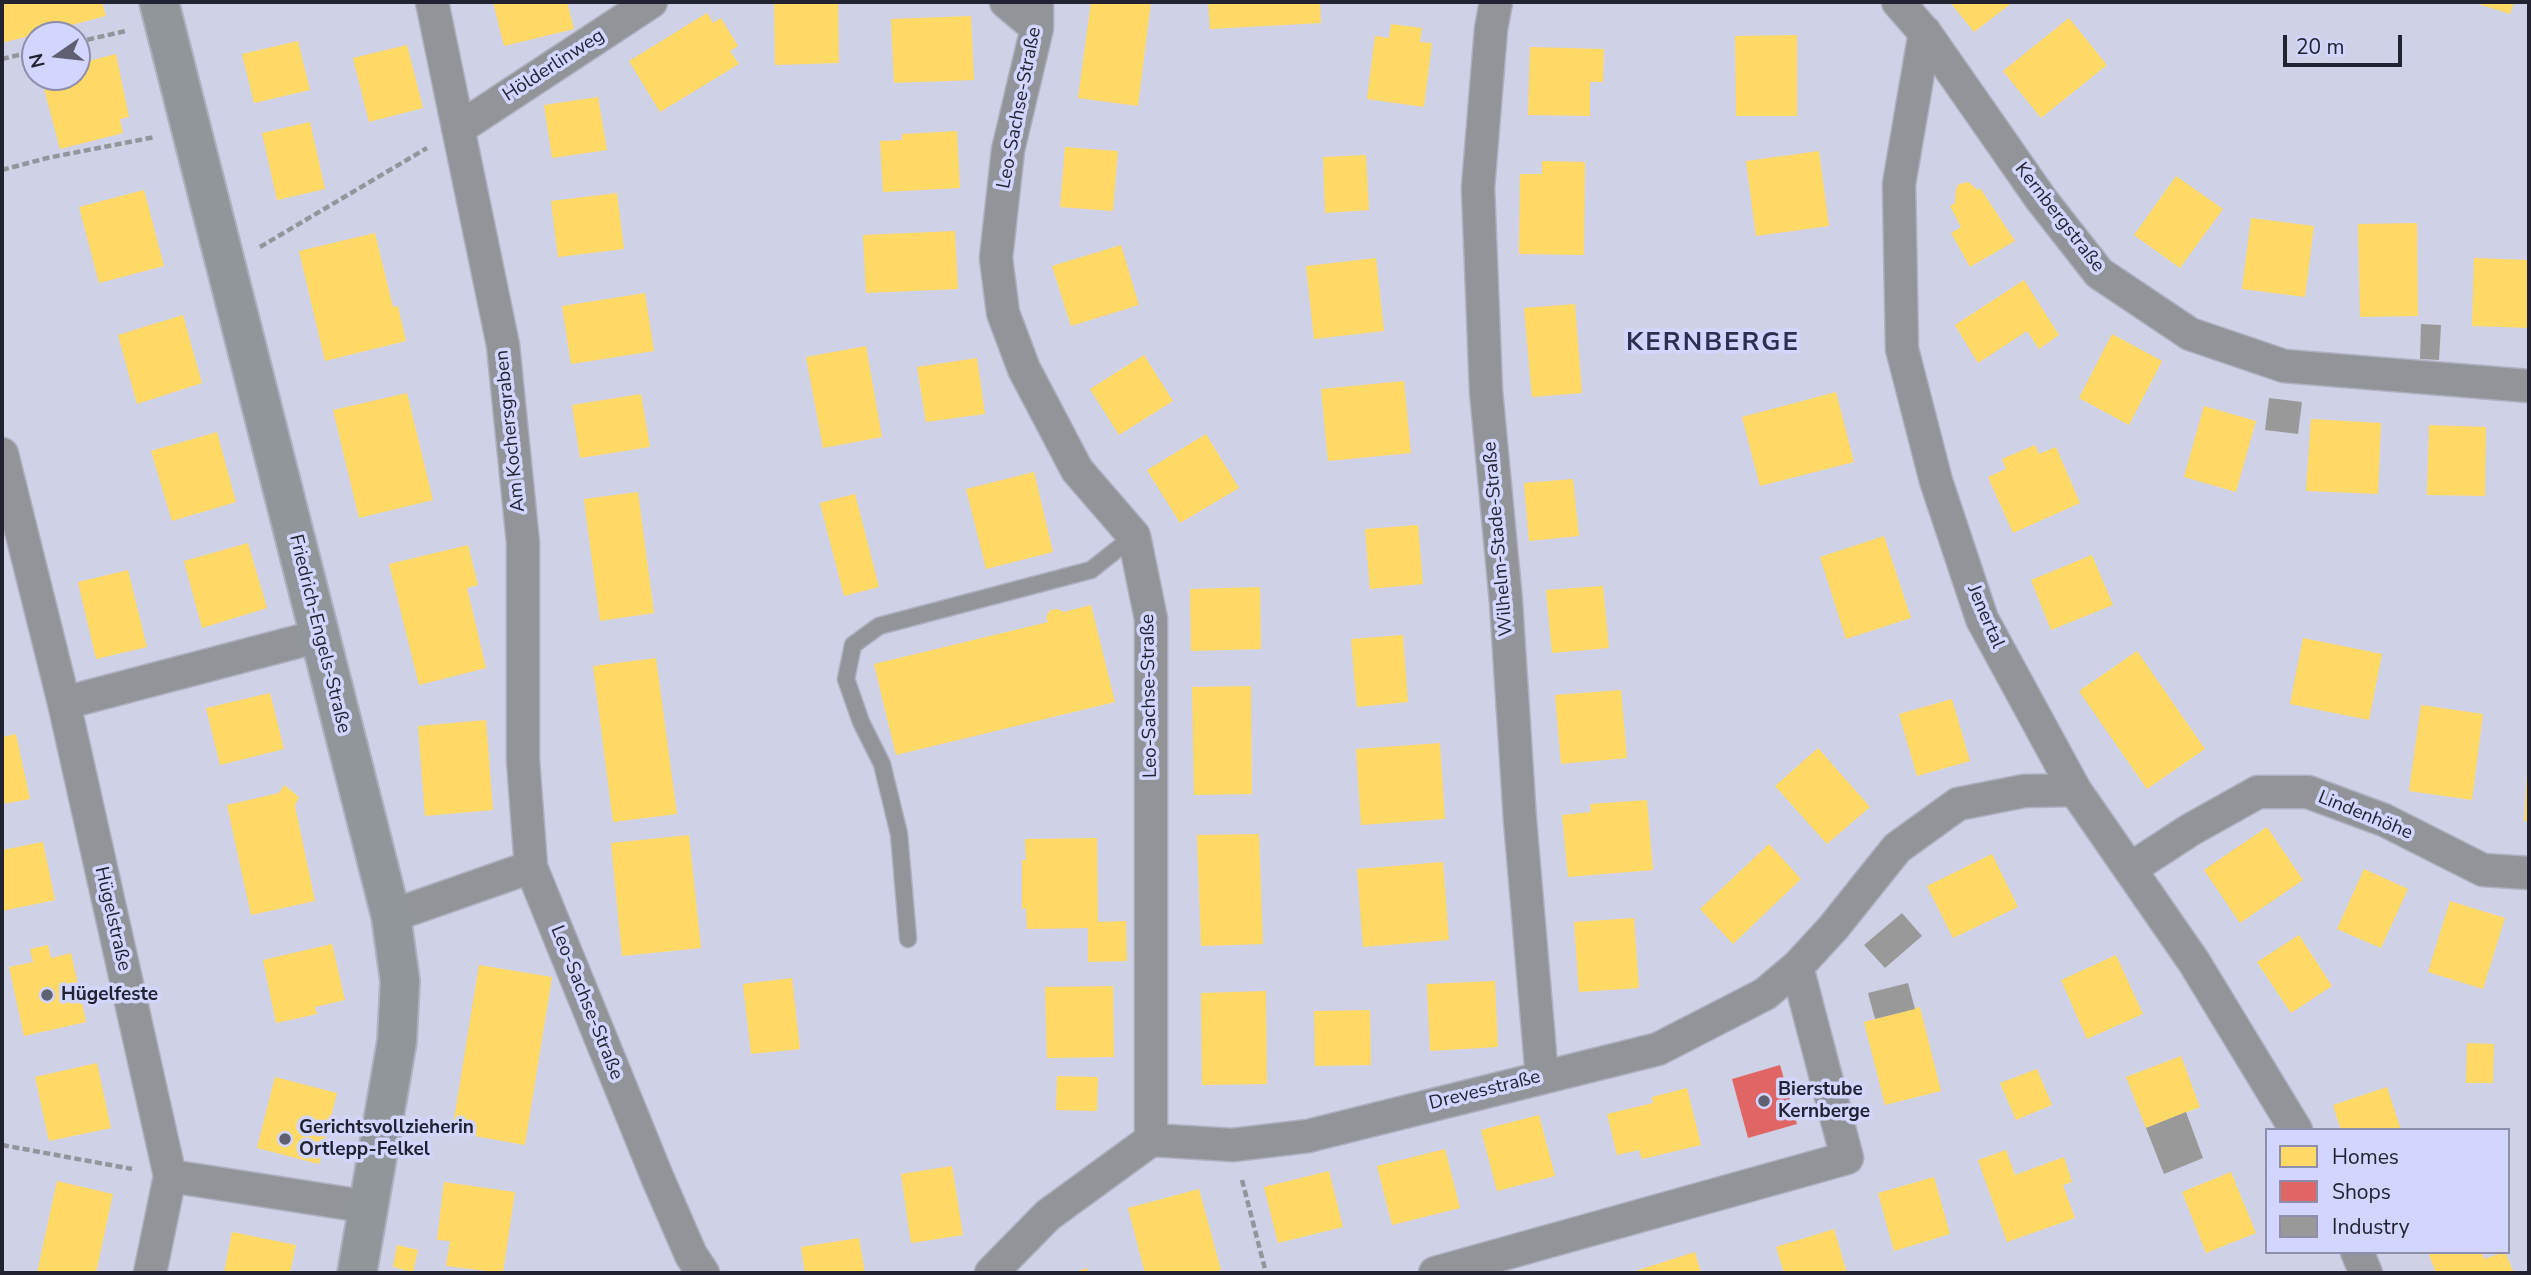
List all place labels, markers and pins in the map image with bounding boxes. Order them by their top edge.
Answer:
place label: Hügelfeste [61,984,158,1006]
marker: Hügelfeste [39,987,55,1003]
place label: Bierstube Kernberge [1778,1079,1870,1123]
marker: Bierstube Kernberge [1756,1093,1772,1109]
place label: Gerichtsvollzieherin Ortlepp-Felkel [299,1117,474,1161]
marker: Gerichtsvollzieherin Ortlepp-Felkel [277,1131,293,1147]

